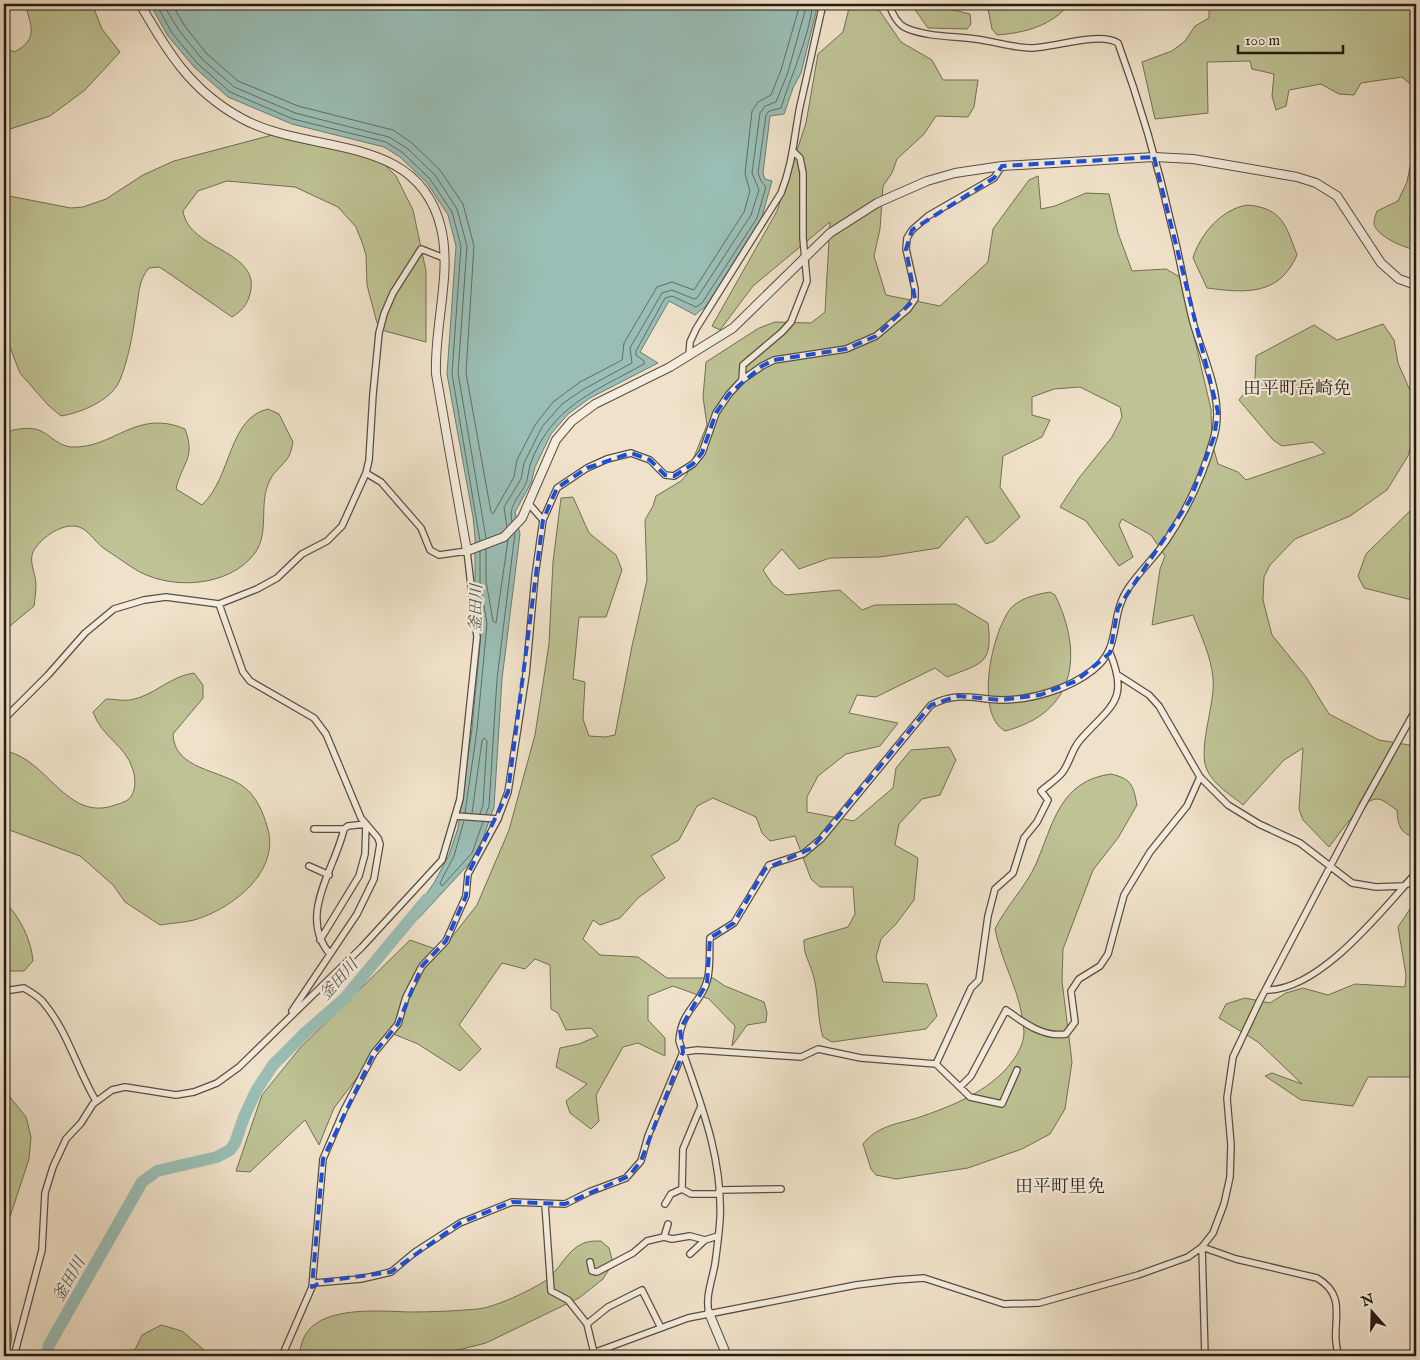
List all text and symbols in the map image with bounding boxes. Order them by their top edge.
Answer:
scale bar [1238,22,1342,54]
text: 100 m [1245,31,1281,50]
district label: 田平町岳崎免 [1243,378,1351,401]
water label: 釜田川 [466,582,488,632]
water label: 釜田川 [316,954,364,1005]
district label: 田平町里免 [1015,1176,1105,1199]
water label: 釜田川 [49,1252,91,1306]
north arrow [1348,1288,1398,1338]
text: N [1358,1290,1377,1312]

